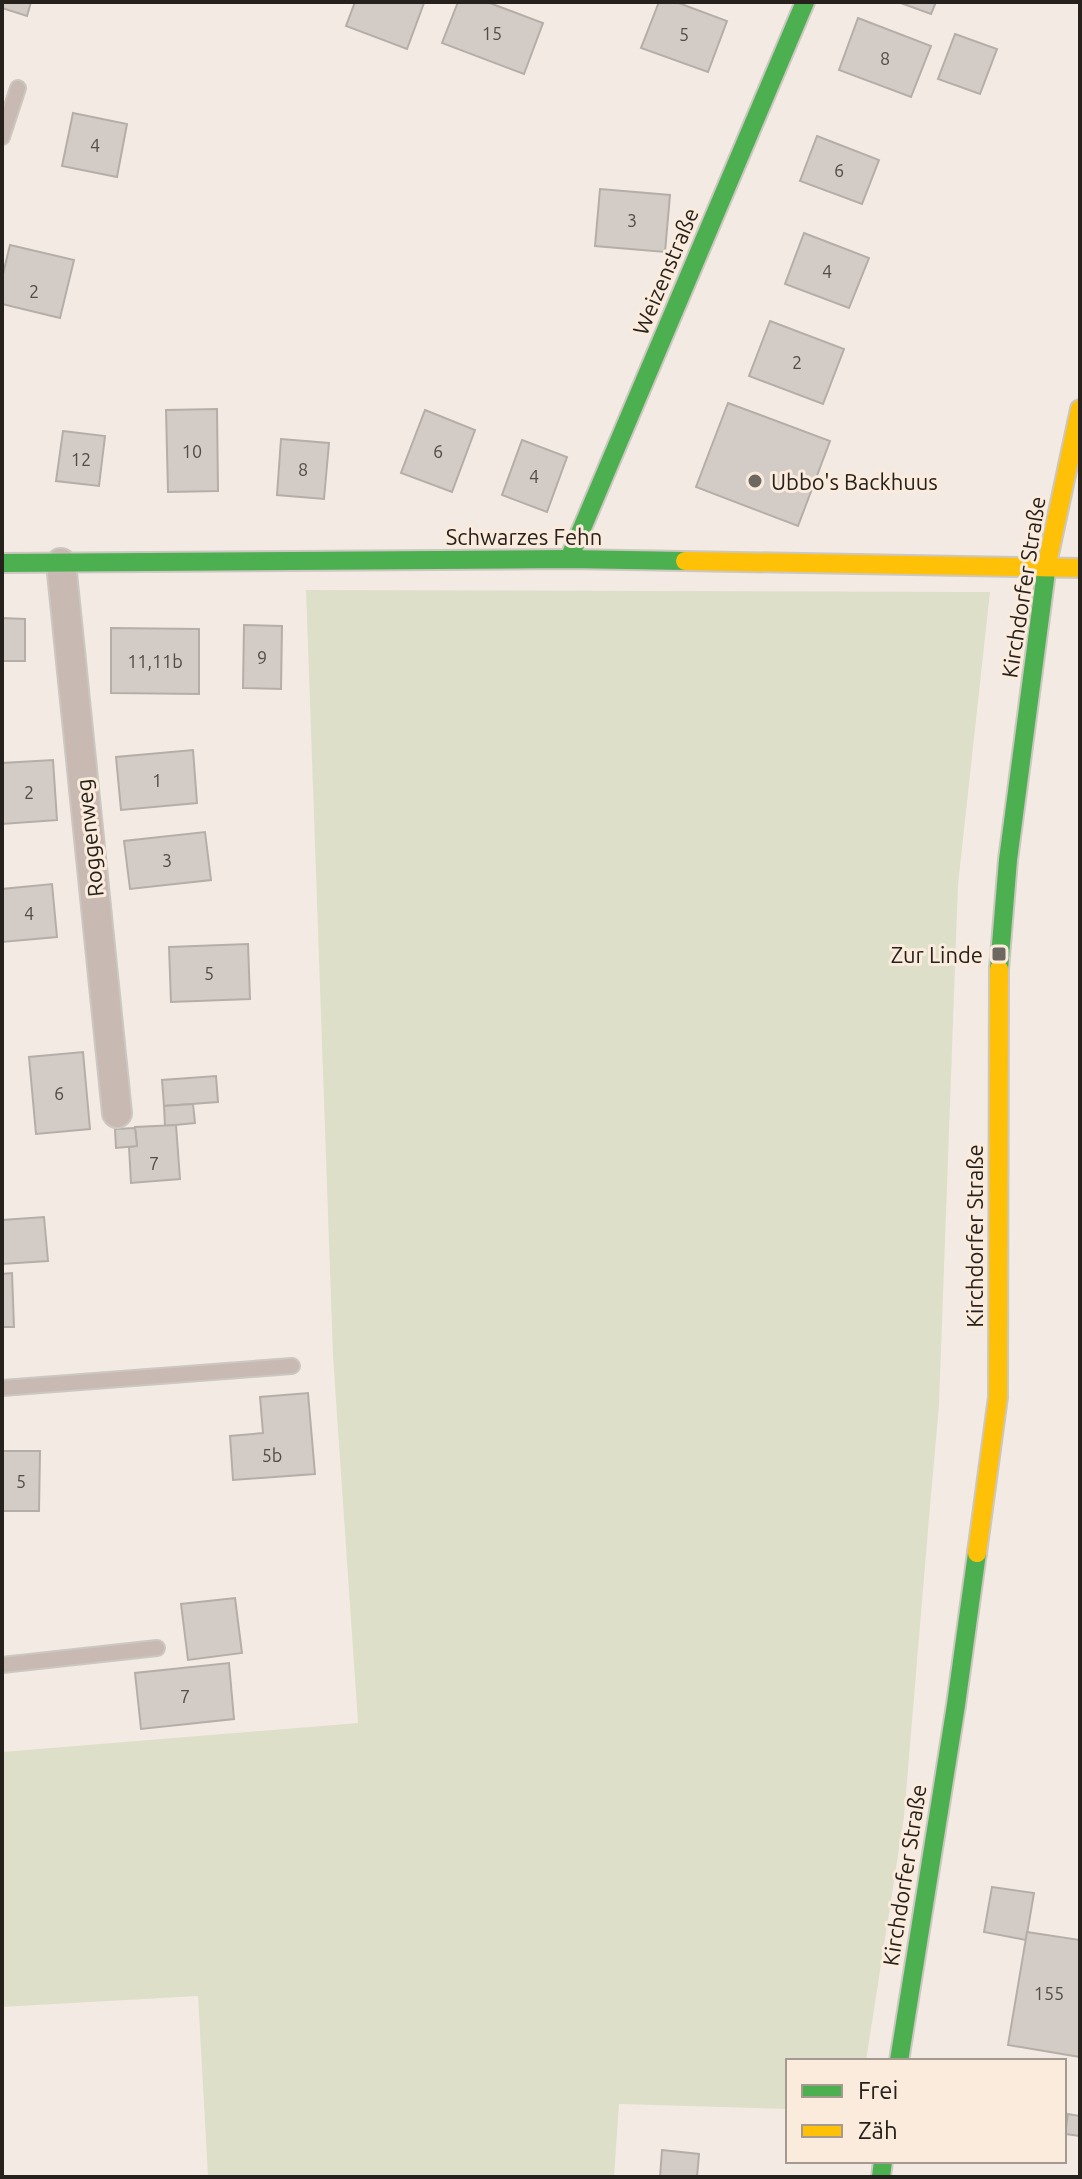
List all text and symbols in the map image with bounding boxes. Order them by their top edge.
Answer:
house number: 15 [482,23,502,43]
house number: 5 [679,24,689,44]
house number: 8 [880,48,890,68]
house number: 4 [90,135,100,155]
house number: 6 [834,160,844,180]
street label: Weizenstraße [627,204,703,338]
house number: 3 [627,210,637,230]
house number: 4 [822,261,832,281]
house number: 2 [29,281,39,301]
house number: 2 [792,352,802,372]
house number: 10 [182,441,202,461]
house number: 6 [433,441,443,461]
house number: 12 [71,449,91,469]
house number: 8 [298,459,308,479]
house number: 4 [529,466,539,486]
place label: Ubbo's Backhuus [771,469,938,494]
marker: Ubbo's Backhuus [746,472,764,490]
street label: Kirchdorfer Straße [996,494,1050,680]
street label: Schwarzes Fehn [446,524,602,549]
house number: 9 [257,647,267,667]
house number: 11,11b [127,651,183,671]
house number: 1 [152,770,162,790]
street label: Roggenweg [70,778,108,898]
house number: 2 [24,782,34,802]
house number: 3 [162,850,172,870]
house number: 4 [24,903,34,923]
place label: Zur Linde [891,942,983,967]
marker: Zur Linde [990,945,1008,963]
house number: 5 [204,963,214,983]
house number: 6 [54,1083,64,1103]
street label: Kirchdorfer Straße [962,1144,987,1328]
house number: 7 [149,1153,159,1173]
house number: 5b [262,1445,282,1465]
house number: 5 [16,1471,26,1491]
house number: 7 [180,1686,190,1706]
street label: Kirchdorfer Straße [877,1782,931,1968]
house number: 155 [1034,1983,1064,2003]
legend [786,2059,1066,2163]
text: Frei [858,2077,898,2104]
text: Zäh [858,2117,898,2144]

